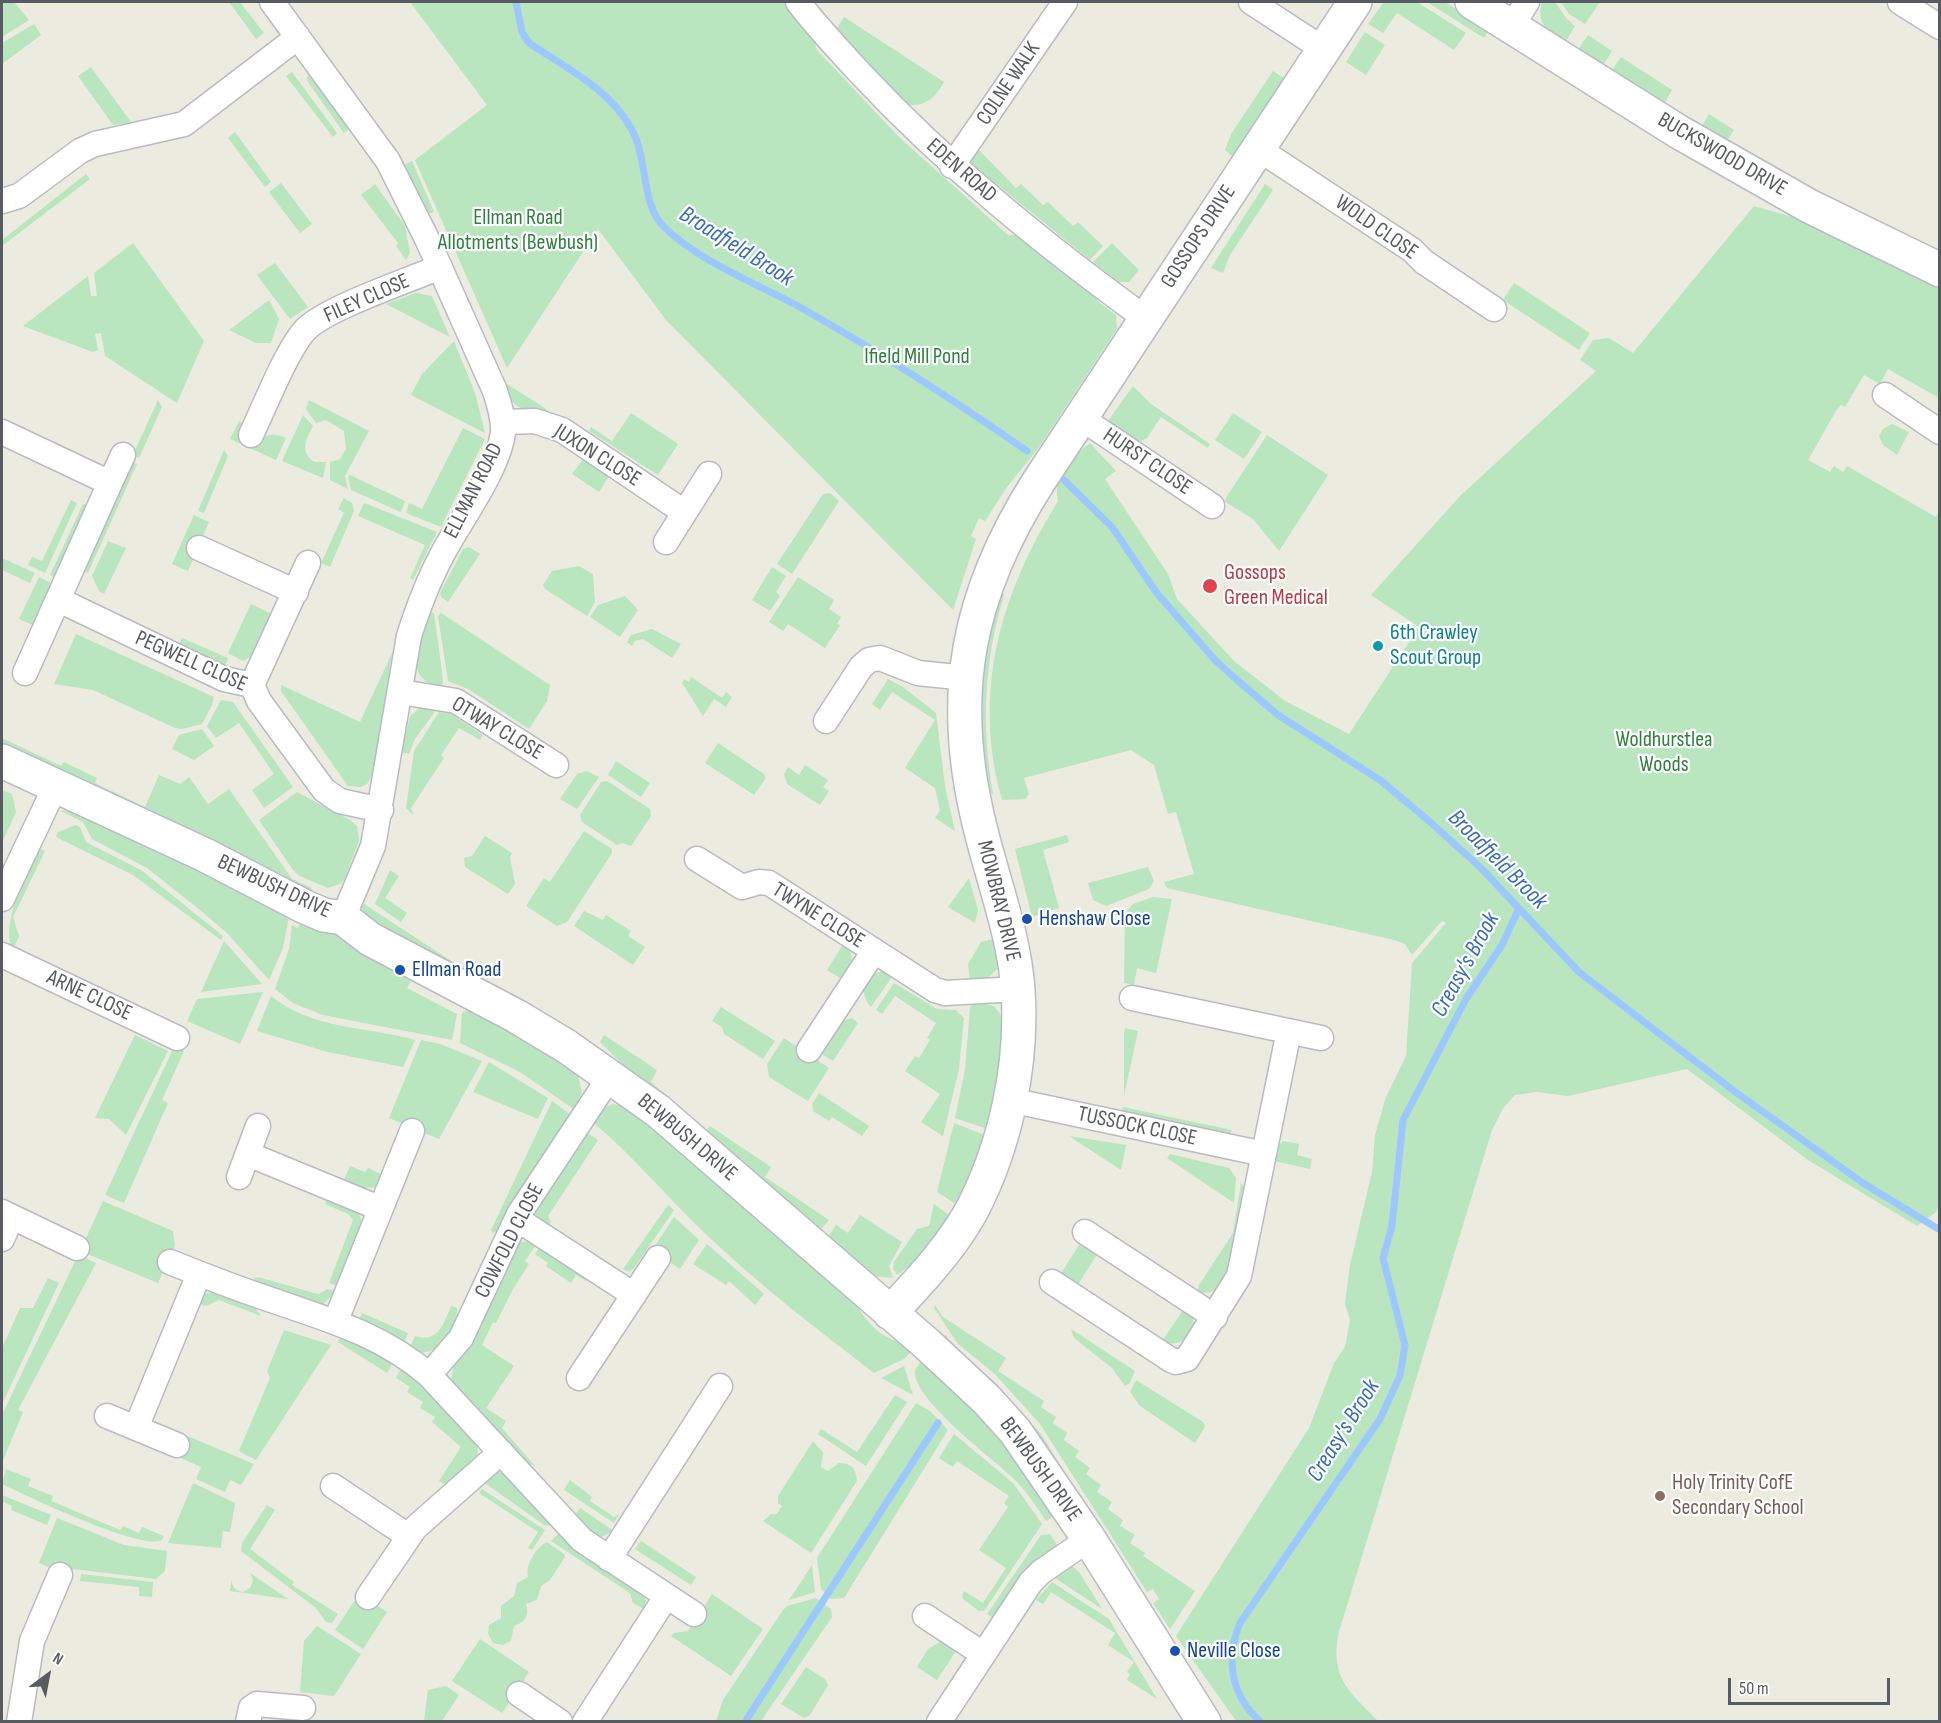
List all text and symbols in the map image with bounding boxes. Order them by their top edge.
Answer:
street label: COLNE WALK [972,37,1046,131]
street label: BUCKSWOOD DRIVE [1653,107,1791,203]
street label: EDEN ROAD [920,133,1002,209]
street label: GOSSOPS DRIVE [1156,180,1242,294]
street label: WOLD CLOSE [1329,190,1423,266]
water label: Broadfield Brook [674,201,798,293]
park label: Ellman Road Allotments (Bewbush) [438,205,598,256]
street label: FILEY CLOSE [320,269,414,329]
park label: Ifield Mill Pond [864,344,970,370]
street label: JUXON CLOSE [549,419,645,493]
street label: HURST CLOSE [1098,423,1196,501]
street label: ELLMAN ROAD [439,439,509,543]
place label: Gossops Green Medical [1224,560,1328,612]
marker: Gossops Green Medical [1201,577,1219,595]
place label: 6th Crawley Scout Group [1390,620,1481,672]
street label: PEGWELL CLOSE [131,626,251,698]
marker: 6th Crawley Scout Group [1371,639,1385,653]
street label: OTWAY CLOSE [446,691,548,767]
park label: Woldhurstlea Woods [1616,727,1712,778]
water label: Broadfield Brook [1441,804,1553,916]
street label: MOWBRAY DRIVE [970,838,1026,964]
street label: BEWBUSH DRIVE [213,849,335,925]
street label: TWYNE CLOSE [767,877,869,955]
place label: Henshaw Close [1039,906,1151,932]
water label: Creasy's Brook [1426,908,1506,1022]
marker: Henshaw Close [1020,912,1034,926]
place label: Ellman Road [412,957,501,983]
marker: Ellman Road [393,963,407,977]
street label: ARNE CLOSE [42,965,136,1027]
street label: BEWBUSH DRIVE [632,1089,742,1187]
street label: TUSSOCK CLOSE [1075,1102,1199,1152]
street label: COWFOLD CLOSE [470,1179,550,1303]
water label: Creasy's Brook [1301,1375,1387,1487]
street label: BEWBUSH DRIVE [993,1413,1087,1527]
place label: Holy Trinity CofE Secondary School [1672,1470,1804,1522]
marker: Holy Trinity CofE Secondary School [1653,1489,1667,1503]
place label: Neville Close [1187,1638,1281,1664]
marker: Neville Close [1168,1644,1182,1658]
north arrow [18,1645,78,1705]
text: N [49,1649,66,1670]
scale bar [1731,1666,1893,1704]
text: 50 m [1739,1678,1769,1699]

